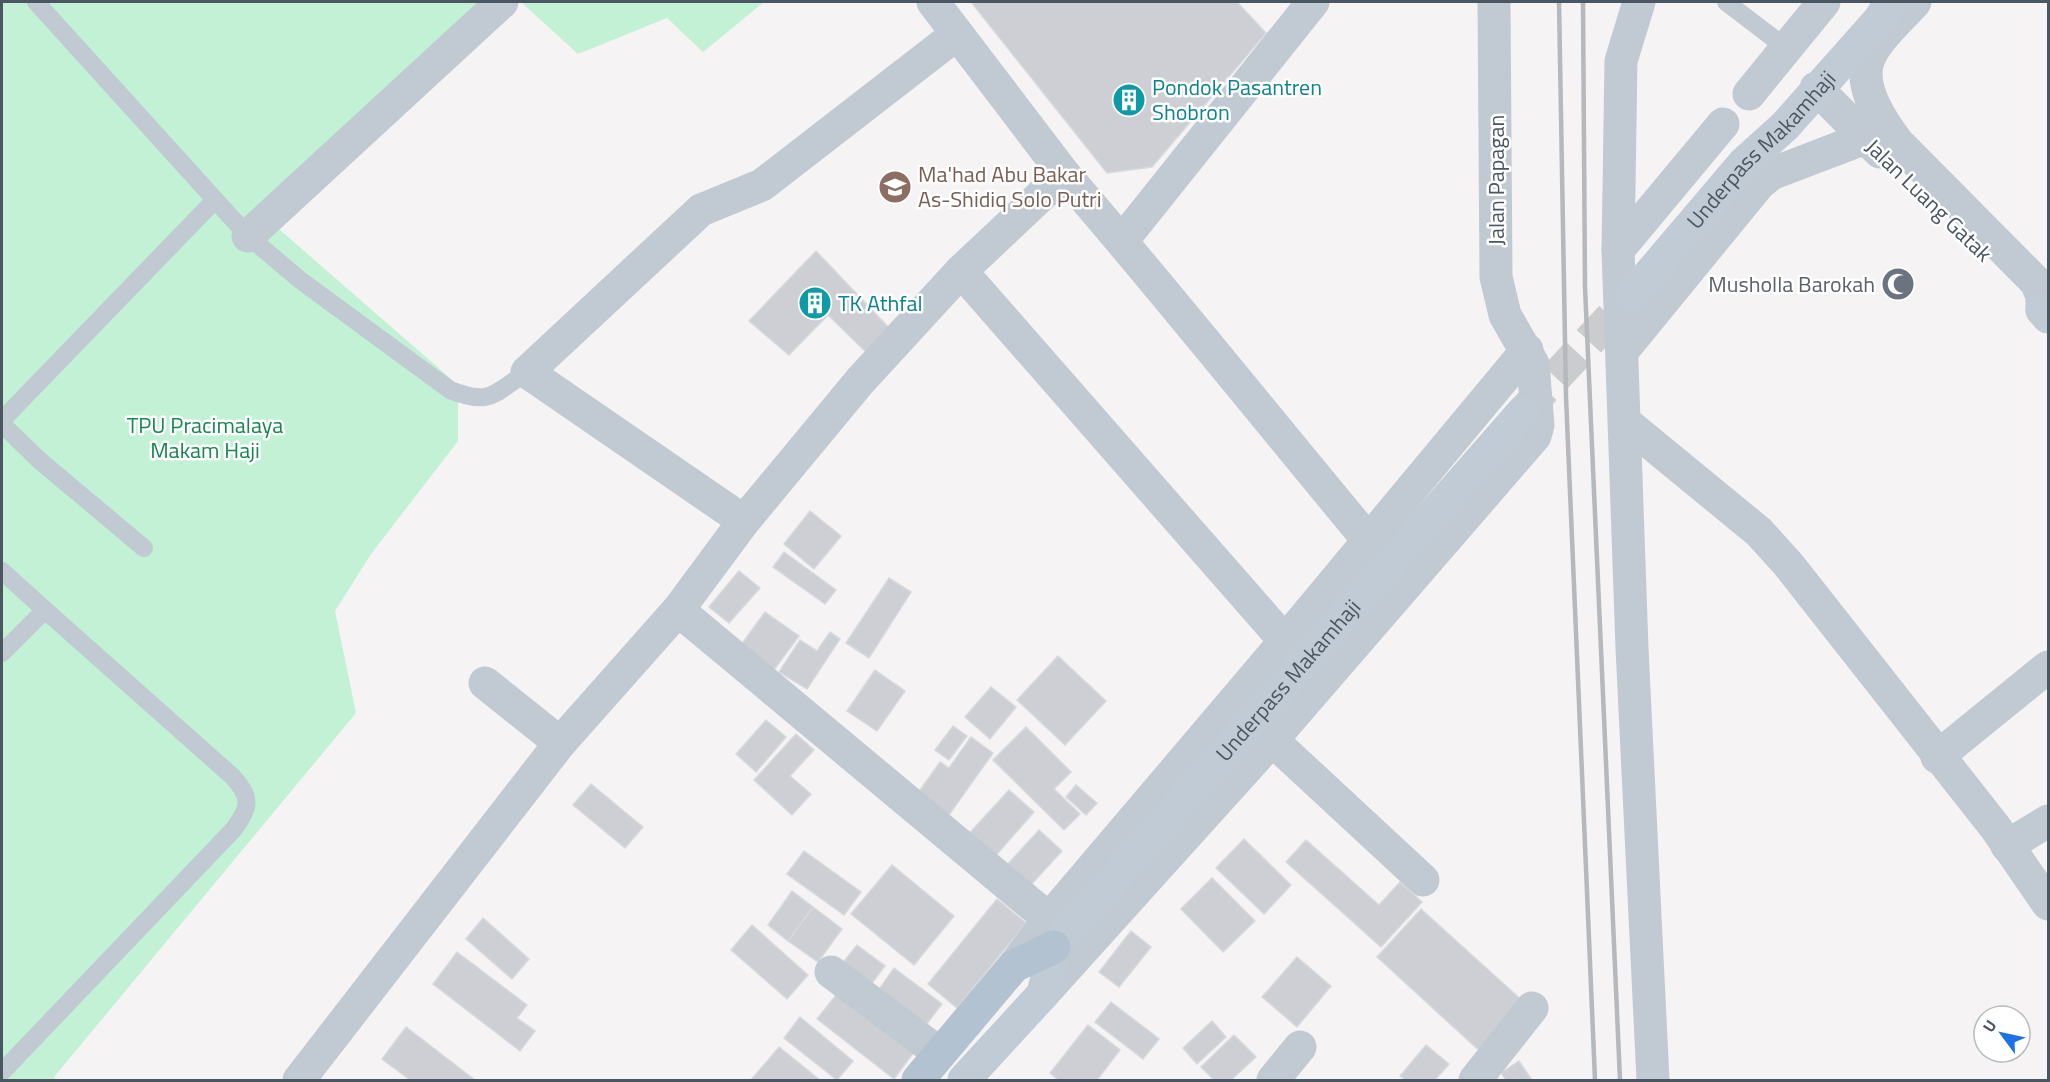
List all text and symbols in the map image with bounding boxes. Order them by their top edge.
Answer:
street label: Underpass Makamhaji [1678,63,1844,236]
place label: Pondok Pasantren Shobron [1152,70,1322,129]
building icon: Pondok Pasantren Shobron [1111,82,1147,118]
street label: Jalan Papagan [1479,115,1513,245]
street label: Jalan Luang Gatak [1858,130,2001,270]
place label: Ma'had Abu Bakar As-Shidiq Solo Putri [918,157,1102,216]
school or university icon: Ma'had Abu Bakar As-Shidiq Solo Putri [877,169,913,205]
mosque icon: Musholla Barokah [1880,266,1916,302]
place label: Musholla Barokah [1708,267,1875,301]
building icon: TK Athfal [797,285,833,321]
place label: TK Athfal [838,286,923,320]
park label: TPU Pracimalaya Makam Haji [127,408,283,467]
street label: Underpass Makamhaji [1207,591,1369,769]
north arrow [1972,1004,2032,1064]
text: U [1977,1015,2002,1037]

